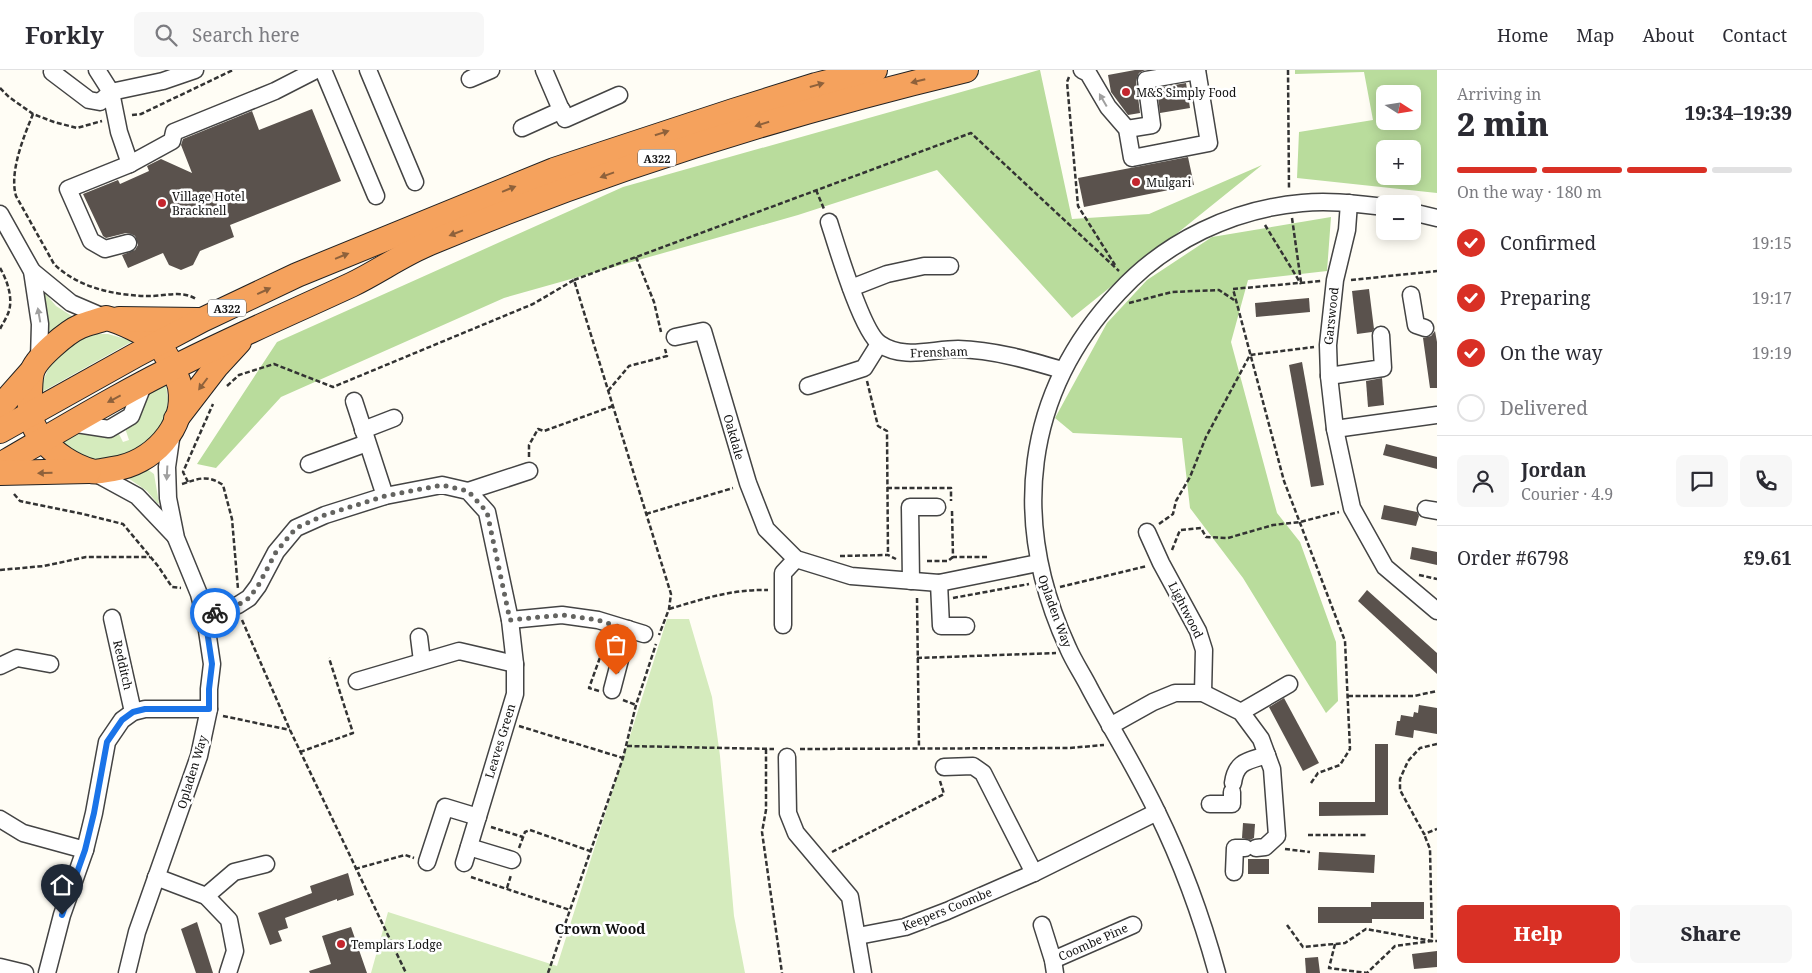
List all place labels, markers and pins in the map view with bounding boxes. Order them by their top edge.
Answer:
place label: M&S Simply Food [1136,84,1237,101]
marker: M&S Simply Food [1120,86,1132,98]
place label: Mulgari [1146,174,1191,191]
marker: Mulgari [1130,176,1142,188]
place label: Village Hotel Bracknell [172,188,245,219]
marker: Village Hotel Bracknell [156,197,168,209]
pin [595,624,637,675]
pin [41,864,83,915]
place label: Templars Lodge [351,936,442,953]
marker: Templars Lodge [335,938,347,950]

